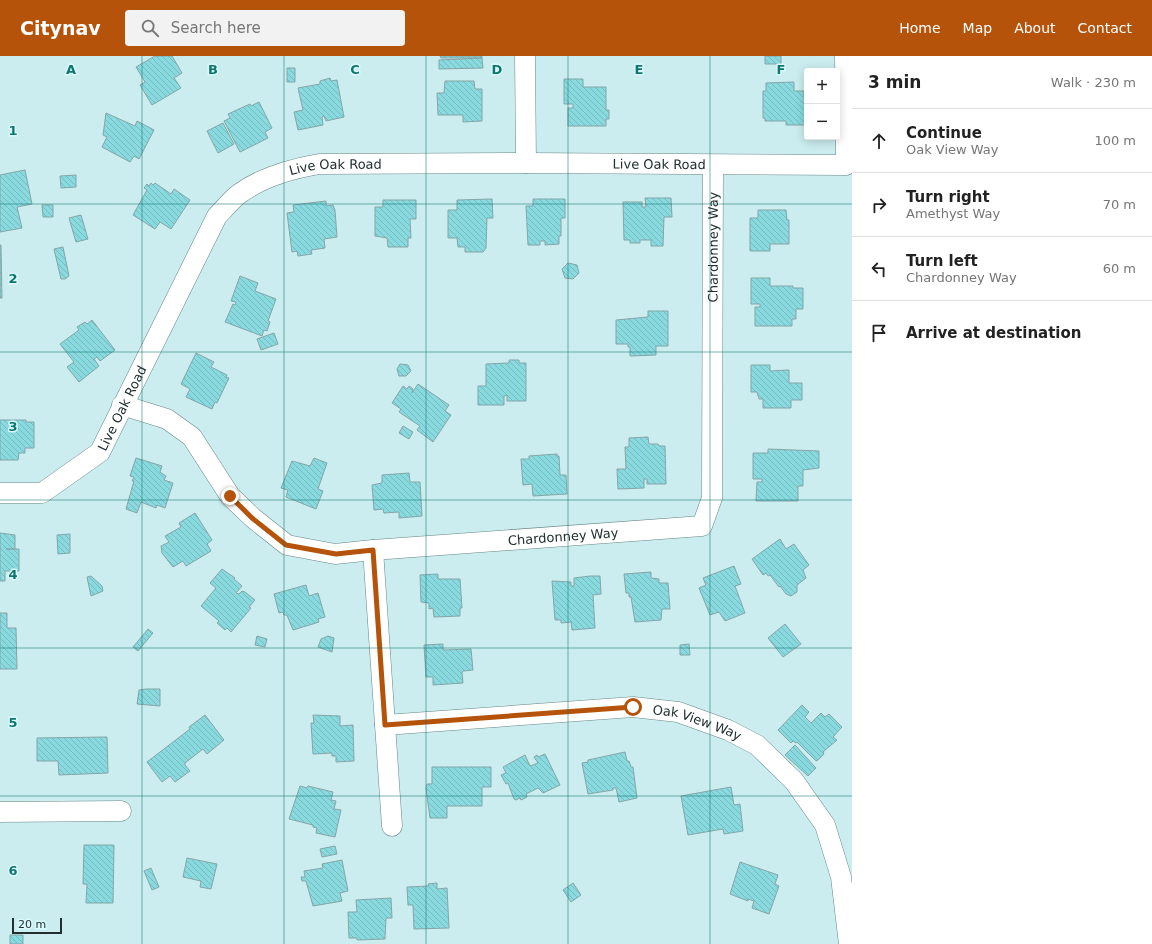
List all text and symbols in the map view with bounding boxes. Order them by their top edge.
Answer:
search box [125,10,405,46]
text: Citynav [20,17,101,39]
icon: search [139,17,161,39]
text: Search here [171,19,261,37]
text: Home [899,20,941,36]
text: Map [963,20,992,36]
text: About [1014,20,1056,36]
text: Contact [1078,20,1132,36]
text: A [66,62,76,77]
text: B [208,62,218,77]
text: C [350,62,360,77]
text: D [492,62,503,77]
text: E [635,62,643,77]
text: F [777,62,785,77]
map controls [804,68,840,140]
button: + [804,68,840,104]
text: 3 min [868,72,921,92]
text: Walk · 230 m [1051,75,1136,90]
button: − [804,104,840,140]
text: 1 [8,123,18,138]
text: Continue [906,124,982,142]
icon: ahead [868,130,890,152]
text: 100 m [1094,133,1136,148]
text: Oak View Way [906,142,999,157]
street label: Live Oak Road [287,156,382,178]
street label: Live Oak Road [613,156,706,172]
text: Turn right [906,188,990,206]
street label: Chardonney Way [705,191,720,302]
icon: right [868,194,890,216]
text: 70 m [1103,197,1136,212]
text: Amethyst Way [906,206,1000,221]
text: Turn left [906,252,978,270]
icon: left [868,258,890,280]
text: 60 m [1103,261,1136,276]
text: Chardonney Way [906,270,1017,285]
text: 2 [8,271,18,286]
icon: arrive [868,322,890,344]
text: Arrive at destination [906,324,1081,342]
street label: Live Oak Road [94,363,149,453]
text: 3 [8,419,18,434]
route end [221,487,239,505]
street label: Chardonney Way [507,525,619,548]
text: 4 [8,567,18,582]
route start [624,698,642,716]
street label: Oak View Way [652,702,744,743]
text: 5 [8,715,18,730]
text: 6 [8,863,18,878]
scale bar [12,916,62,935]
text: 20 m [18,918,46,931]

